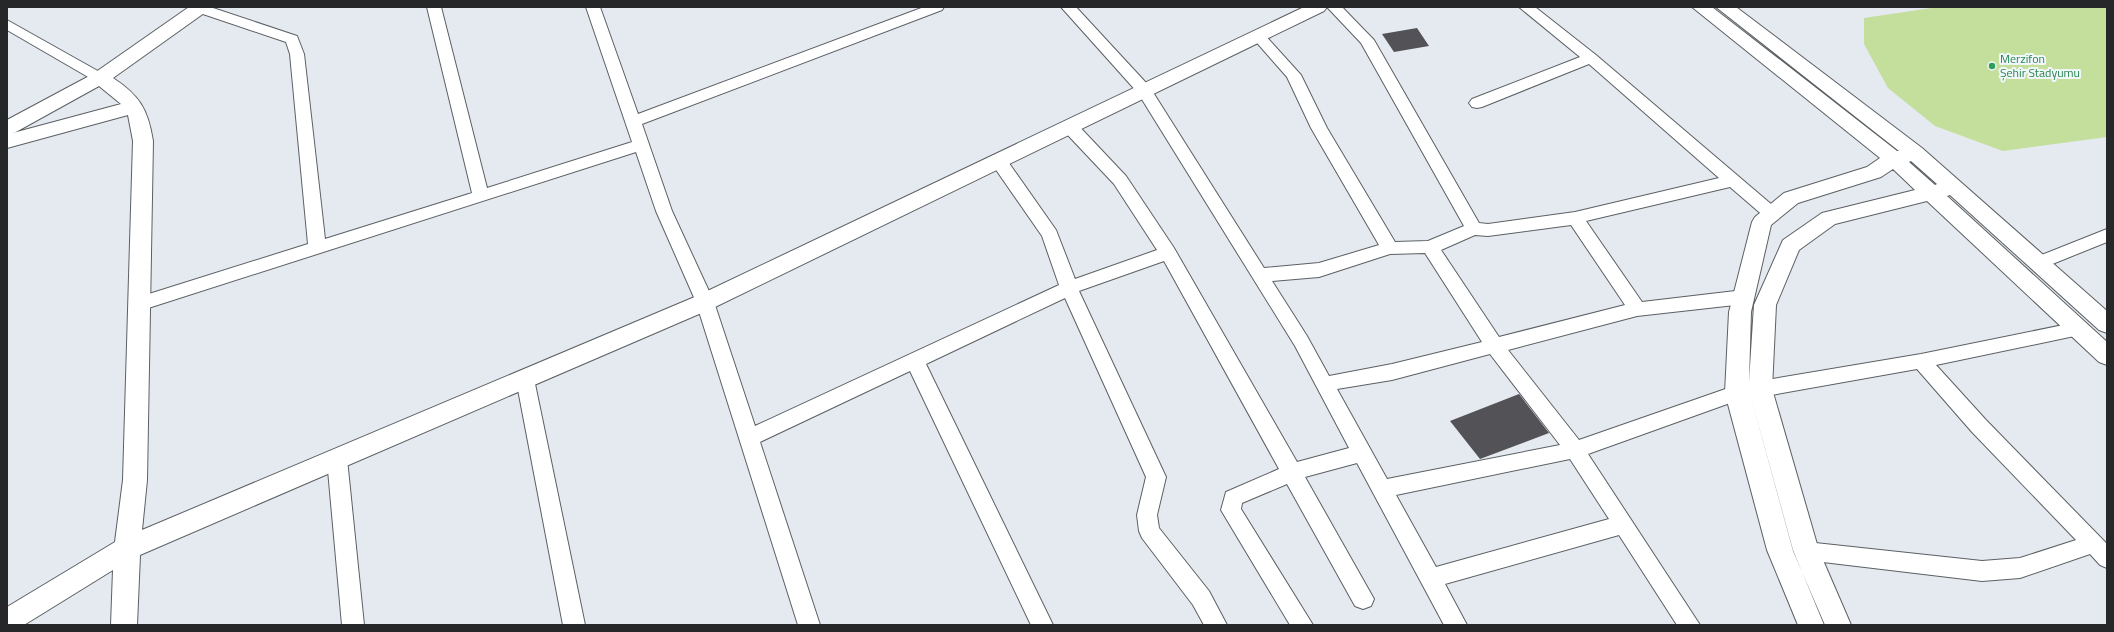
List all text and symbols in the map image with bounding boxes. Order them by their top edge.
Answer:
place label: Merzifon Şehir Stadyumu [2000,49,2080,82]
marker: Merzifon Şehir Stadyumu [1987,61,1997,71]

